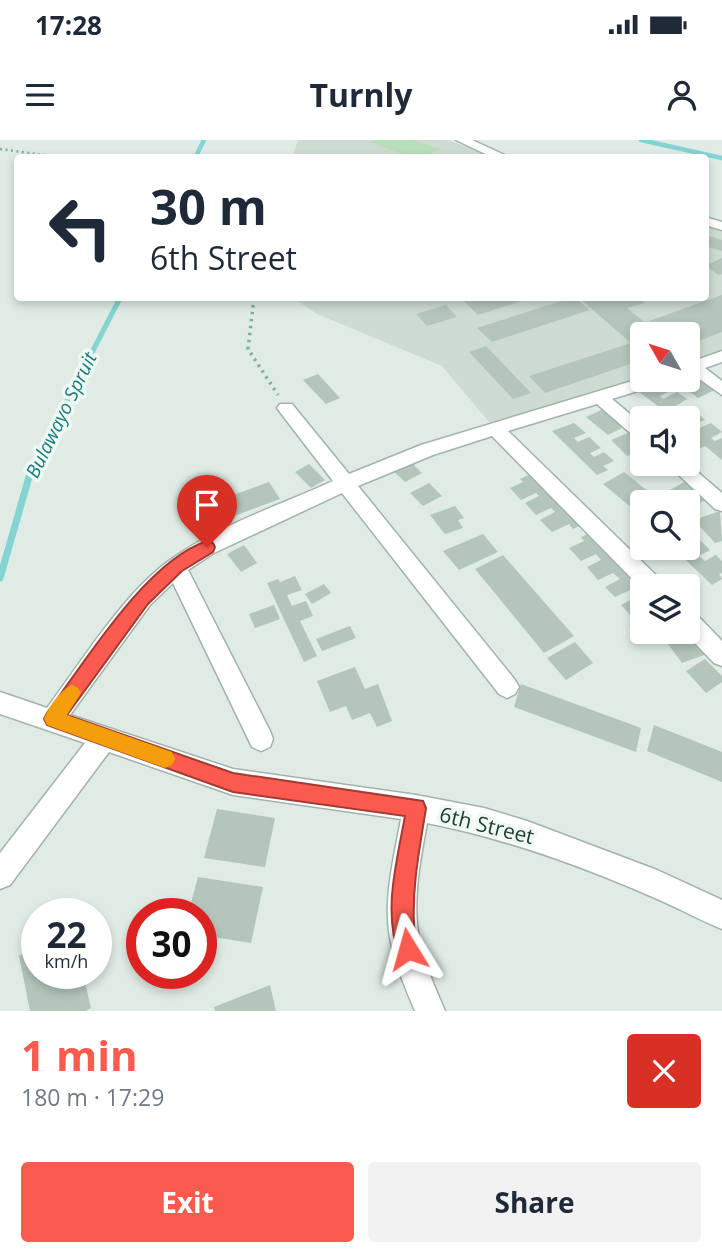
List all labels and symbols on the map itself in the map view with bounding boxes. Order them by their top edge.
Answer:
north arrow [630,322,700,392]
water label: Bulawayo Spruit [19,347,103,482]
pin [177,475,237,547]
street label: 6th Street [437,800,537,850]
speed limit sign: 30 [126,898,217,989]
position arrow [371,912,445,986]

